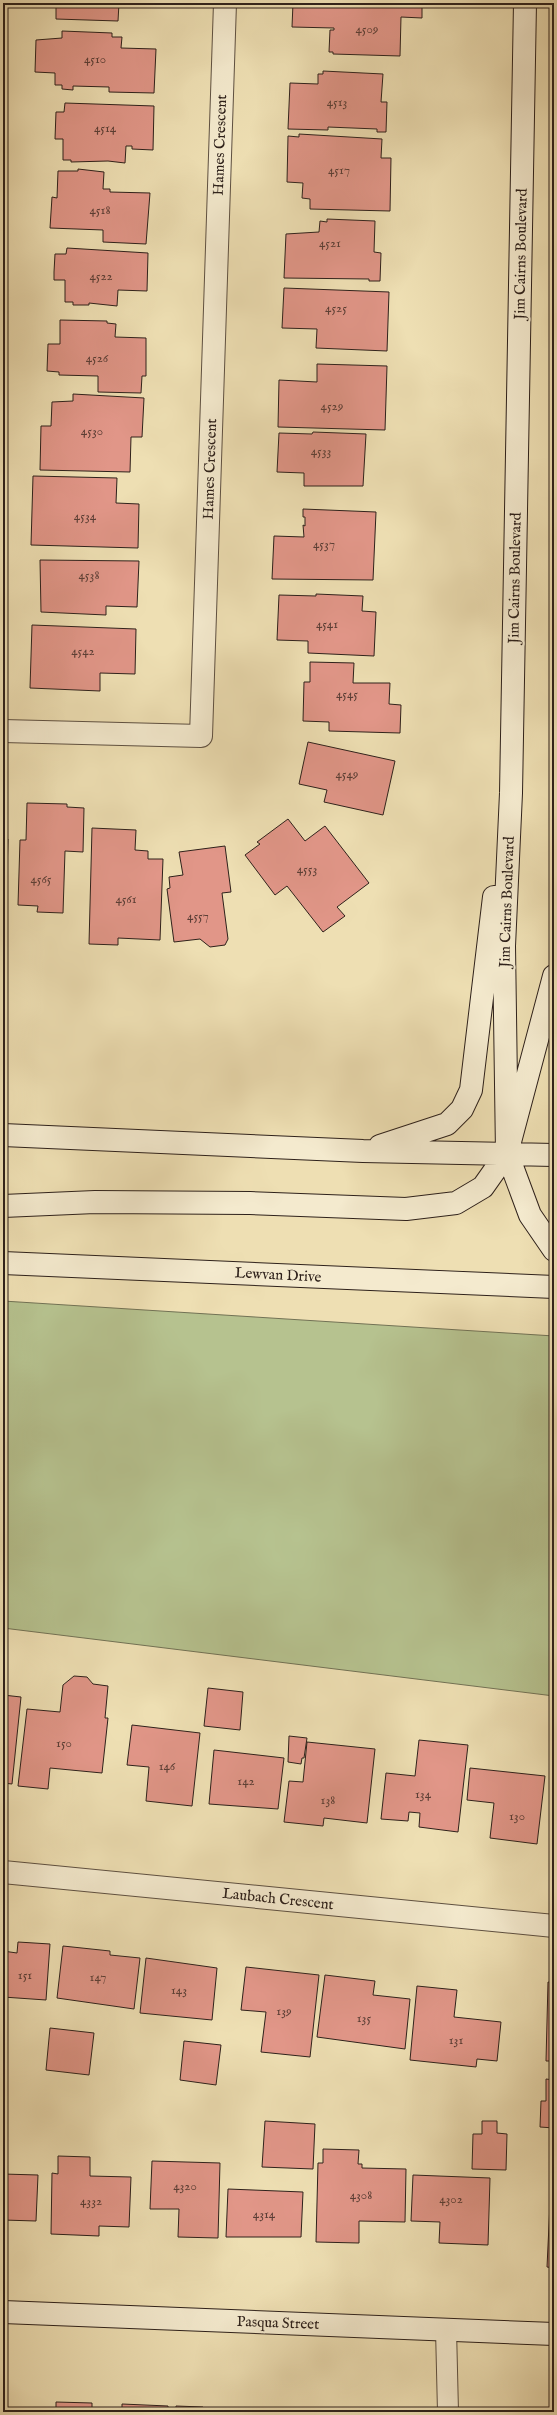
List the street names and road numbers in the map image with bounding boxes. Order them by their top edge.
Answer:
street label: Hames Crescent [209,94,231,196]
street label: Jim Cairns Boulevard [510,187,532,322]
street label: Hames Crescent [199,418,221,520]
street label: Jim Cairns Boulevard [504,511,526,646]
street label: Jim Cairns Boulevard [495,835,519,970]
street label: Lewvan Drive [234,1263,322,1287]
street label: Laubach Crescent [221,1884,335,1914]
street label: Pasqua Street [236,2312,320,2334]

